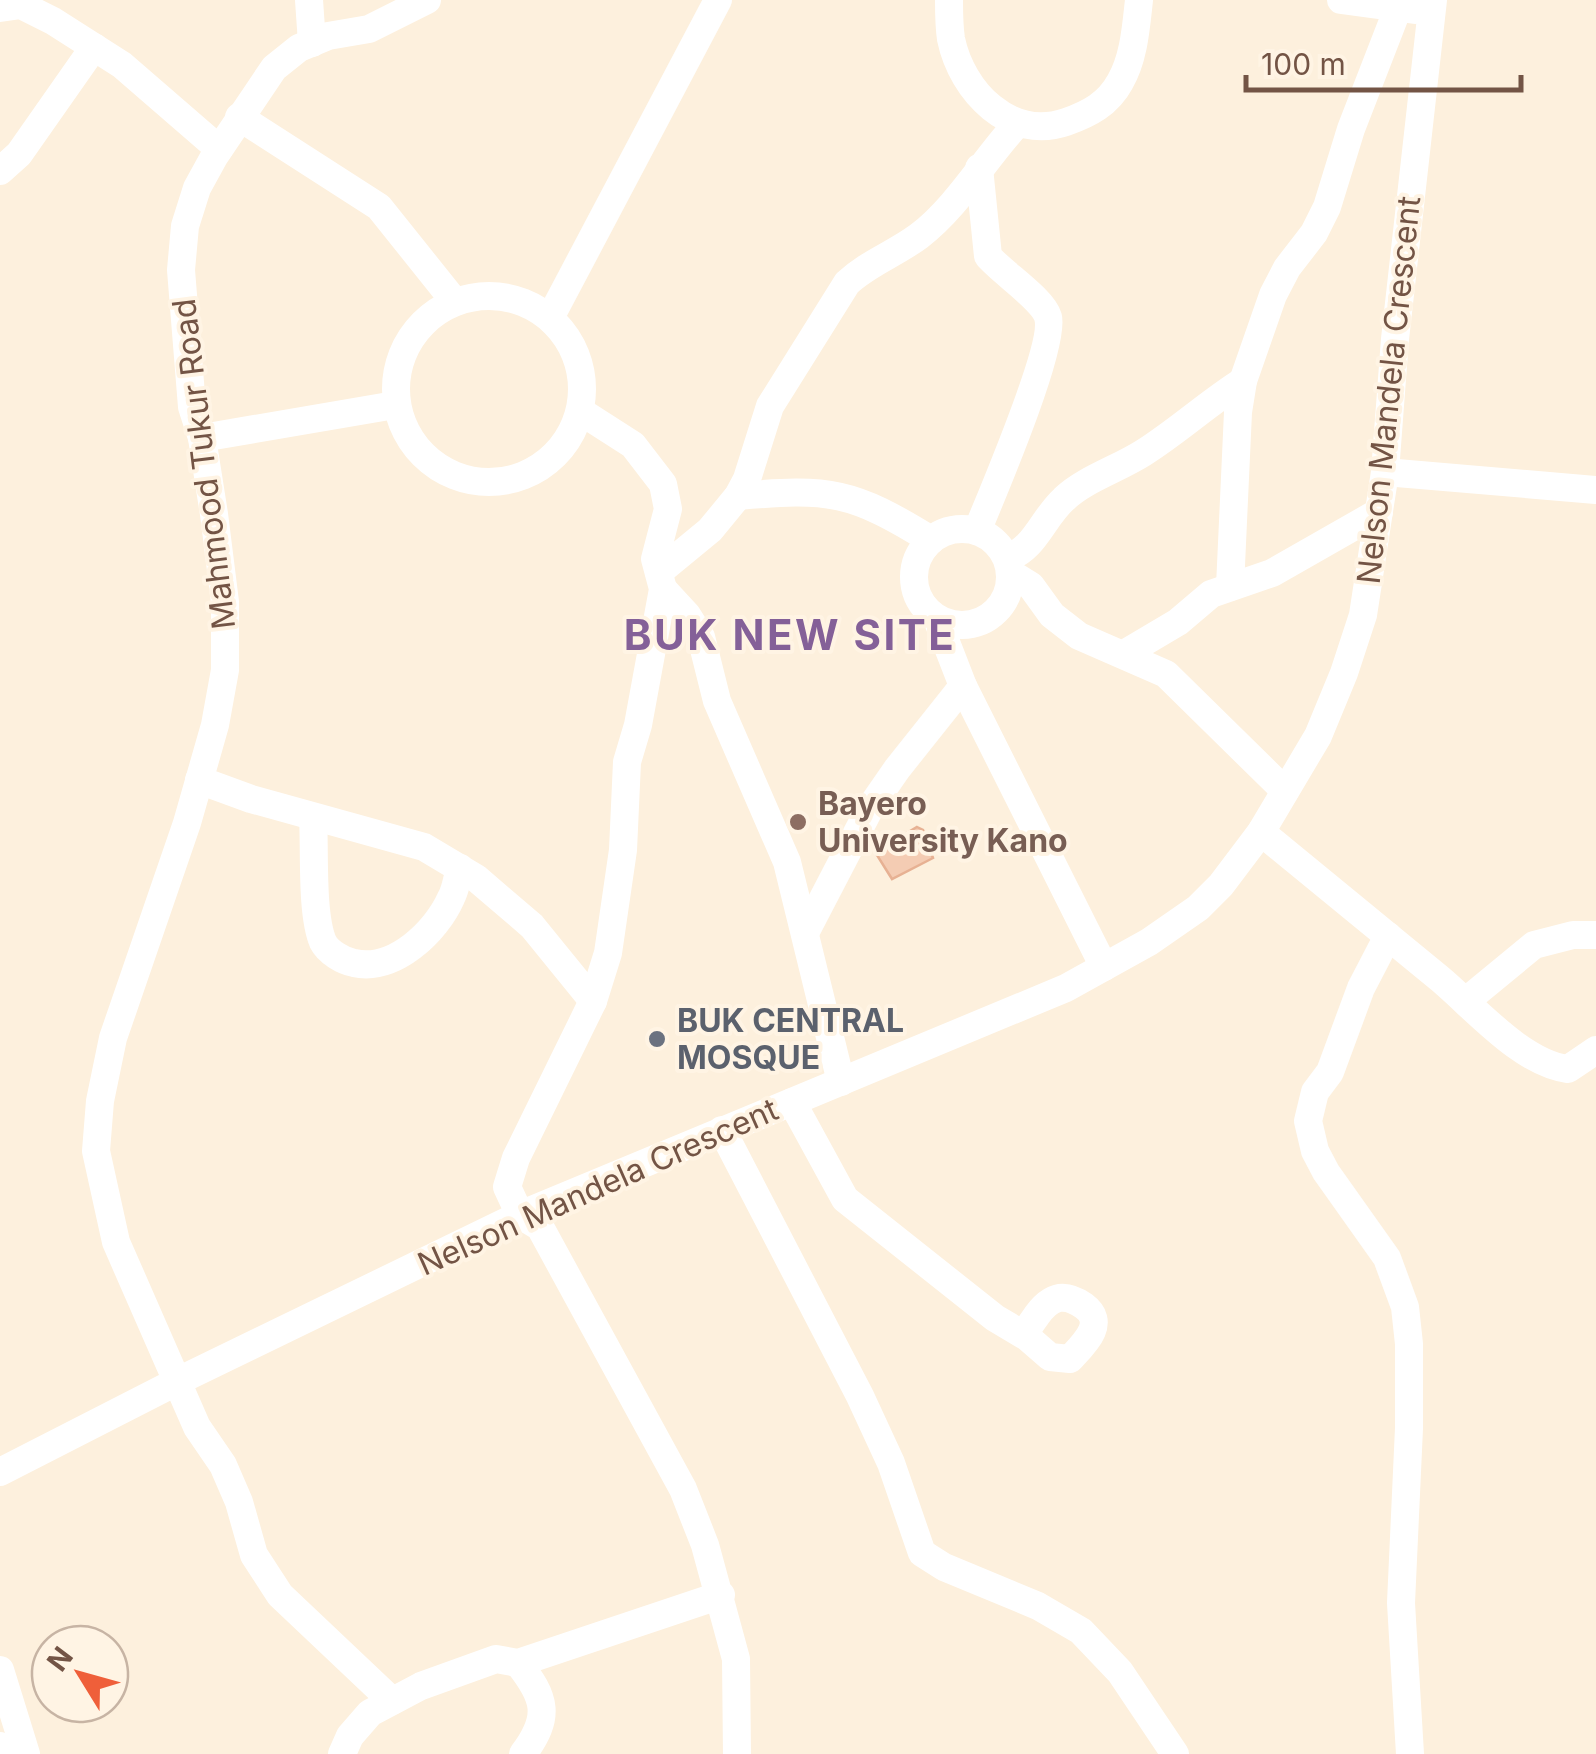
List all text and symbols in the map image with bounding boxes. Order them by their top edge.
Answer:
scale bar [1246,30,1521,92]
text: 100 m [1261,46,1346,82]
street label: Nelson Mandela Crescent [1349,194,1428,586]
street label: Mahmood Tukur Road [164,297,243,632]
district label: BUK NEW SITE [624,609,956,660]
place label: Bayero University Kano [818,784,1068,860]
marker: Bayero University Kano [787,811,809,833]
place label: BUK CENTRAL MOSQUE [677,1001,904,1077]
marker: BUK CENTRAL MOSQUE [646,1028,668,1050]
street label: Nelson Mandela Crescent [412,1089,784,1284]
north arrow [30,1624,130,1724]
text: N [40,1640,80,1678]

